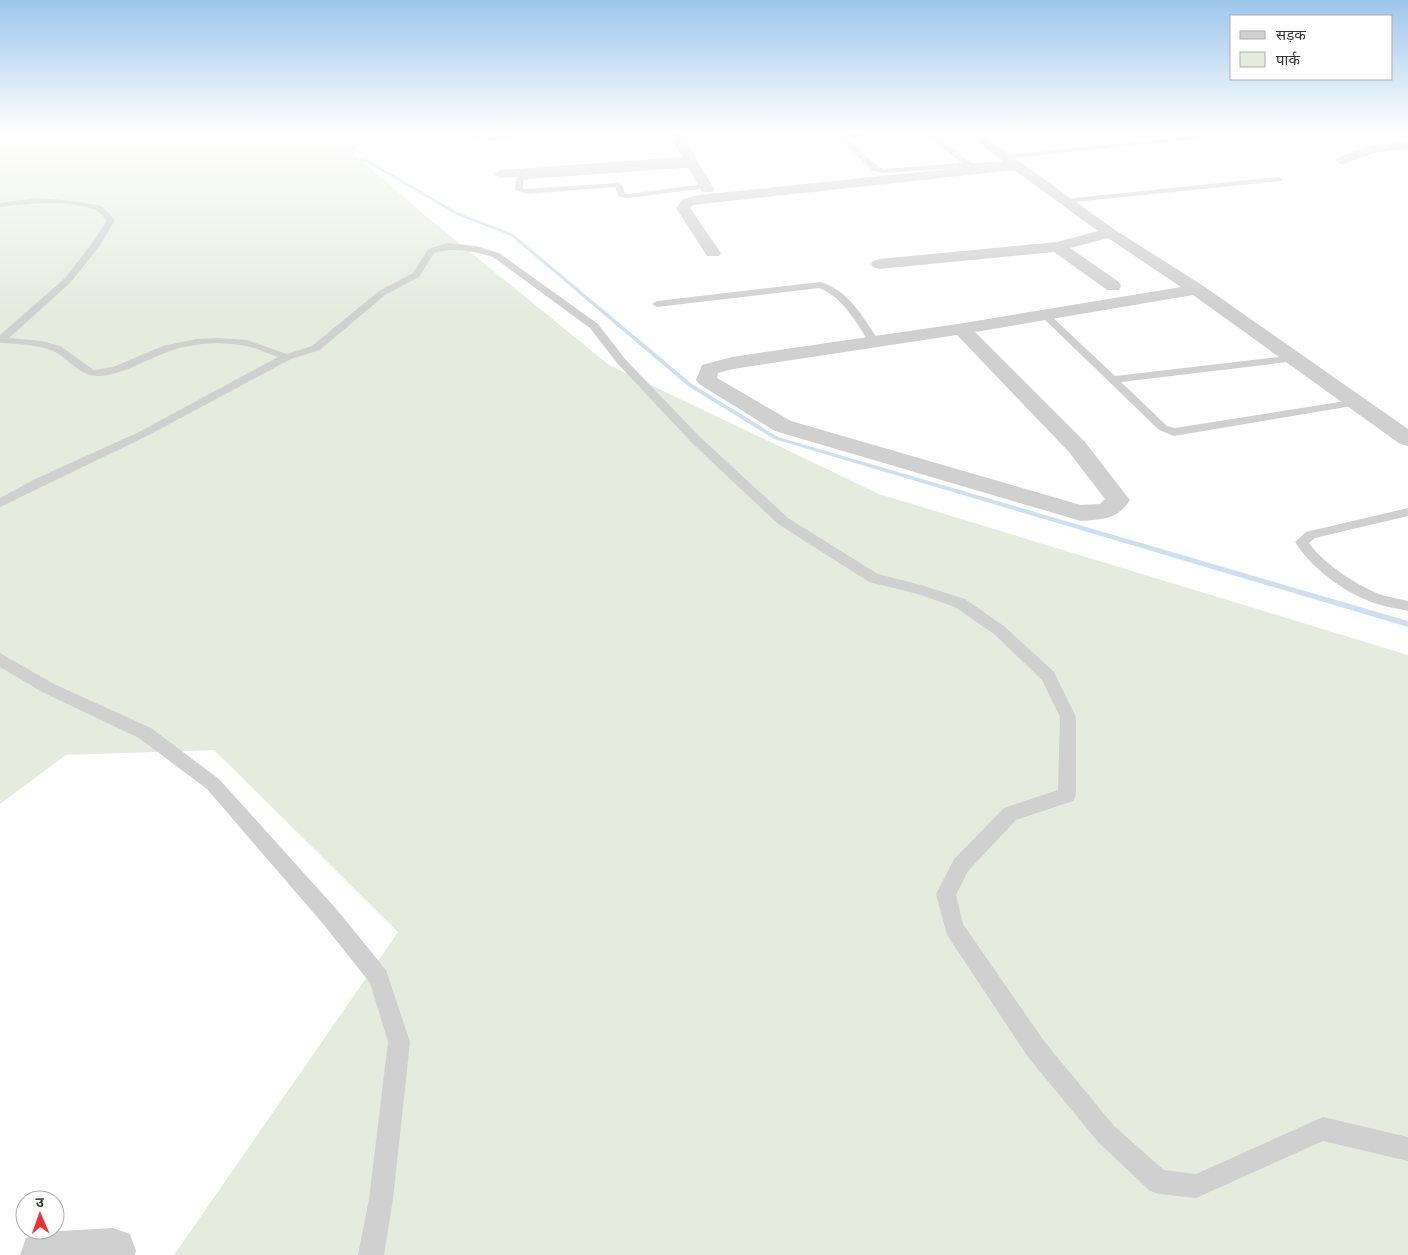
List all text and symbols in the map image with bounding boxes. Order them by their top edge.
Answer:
legend [1230,15,1393,80]
text: सड़क [1276,24,1306,46]
text: पार्क [1276,49,1300,71]
north arrow [15,1190,65,1240]
text: उ [35,1192,45,1212]

